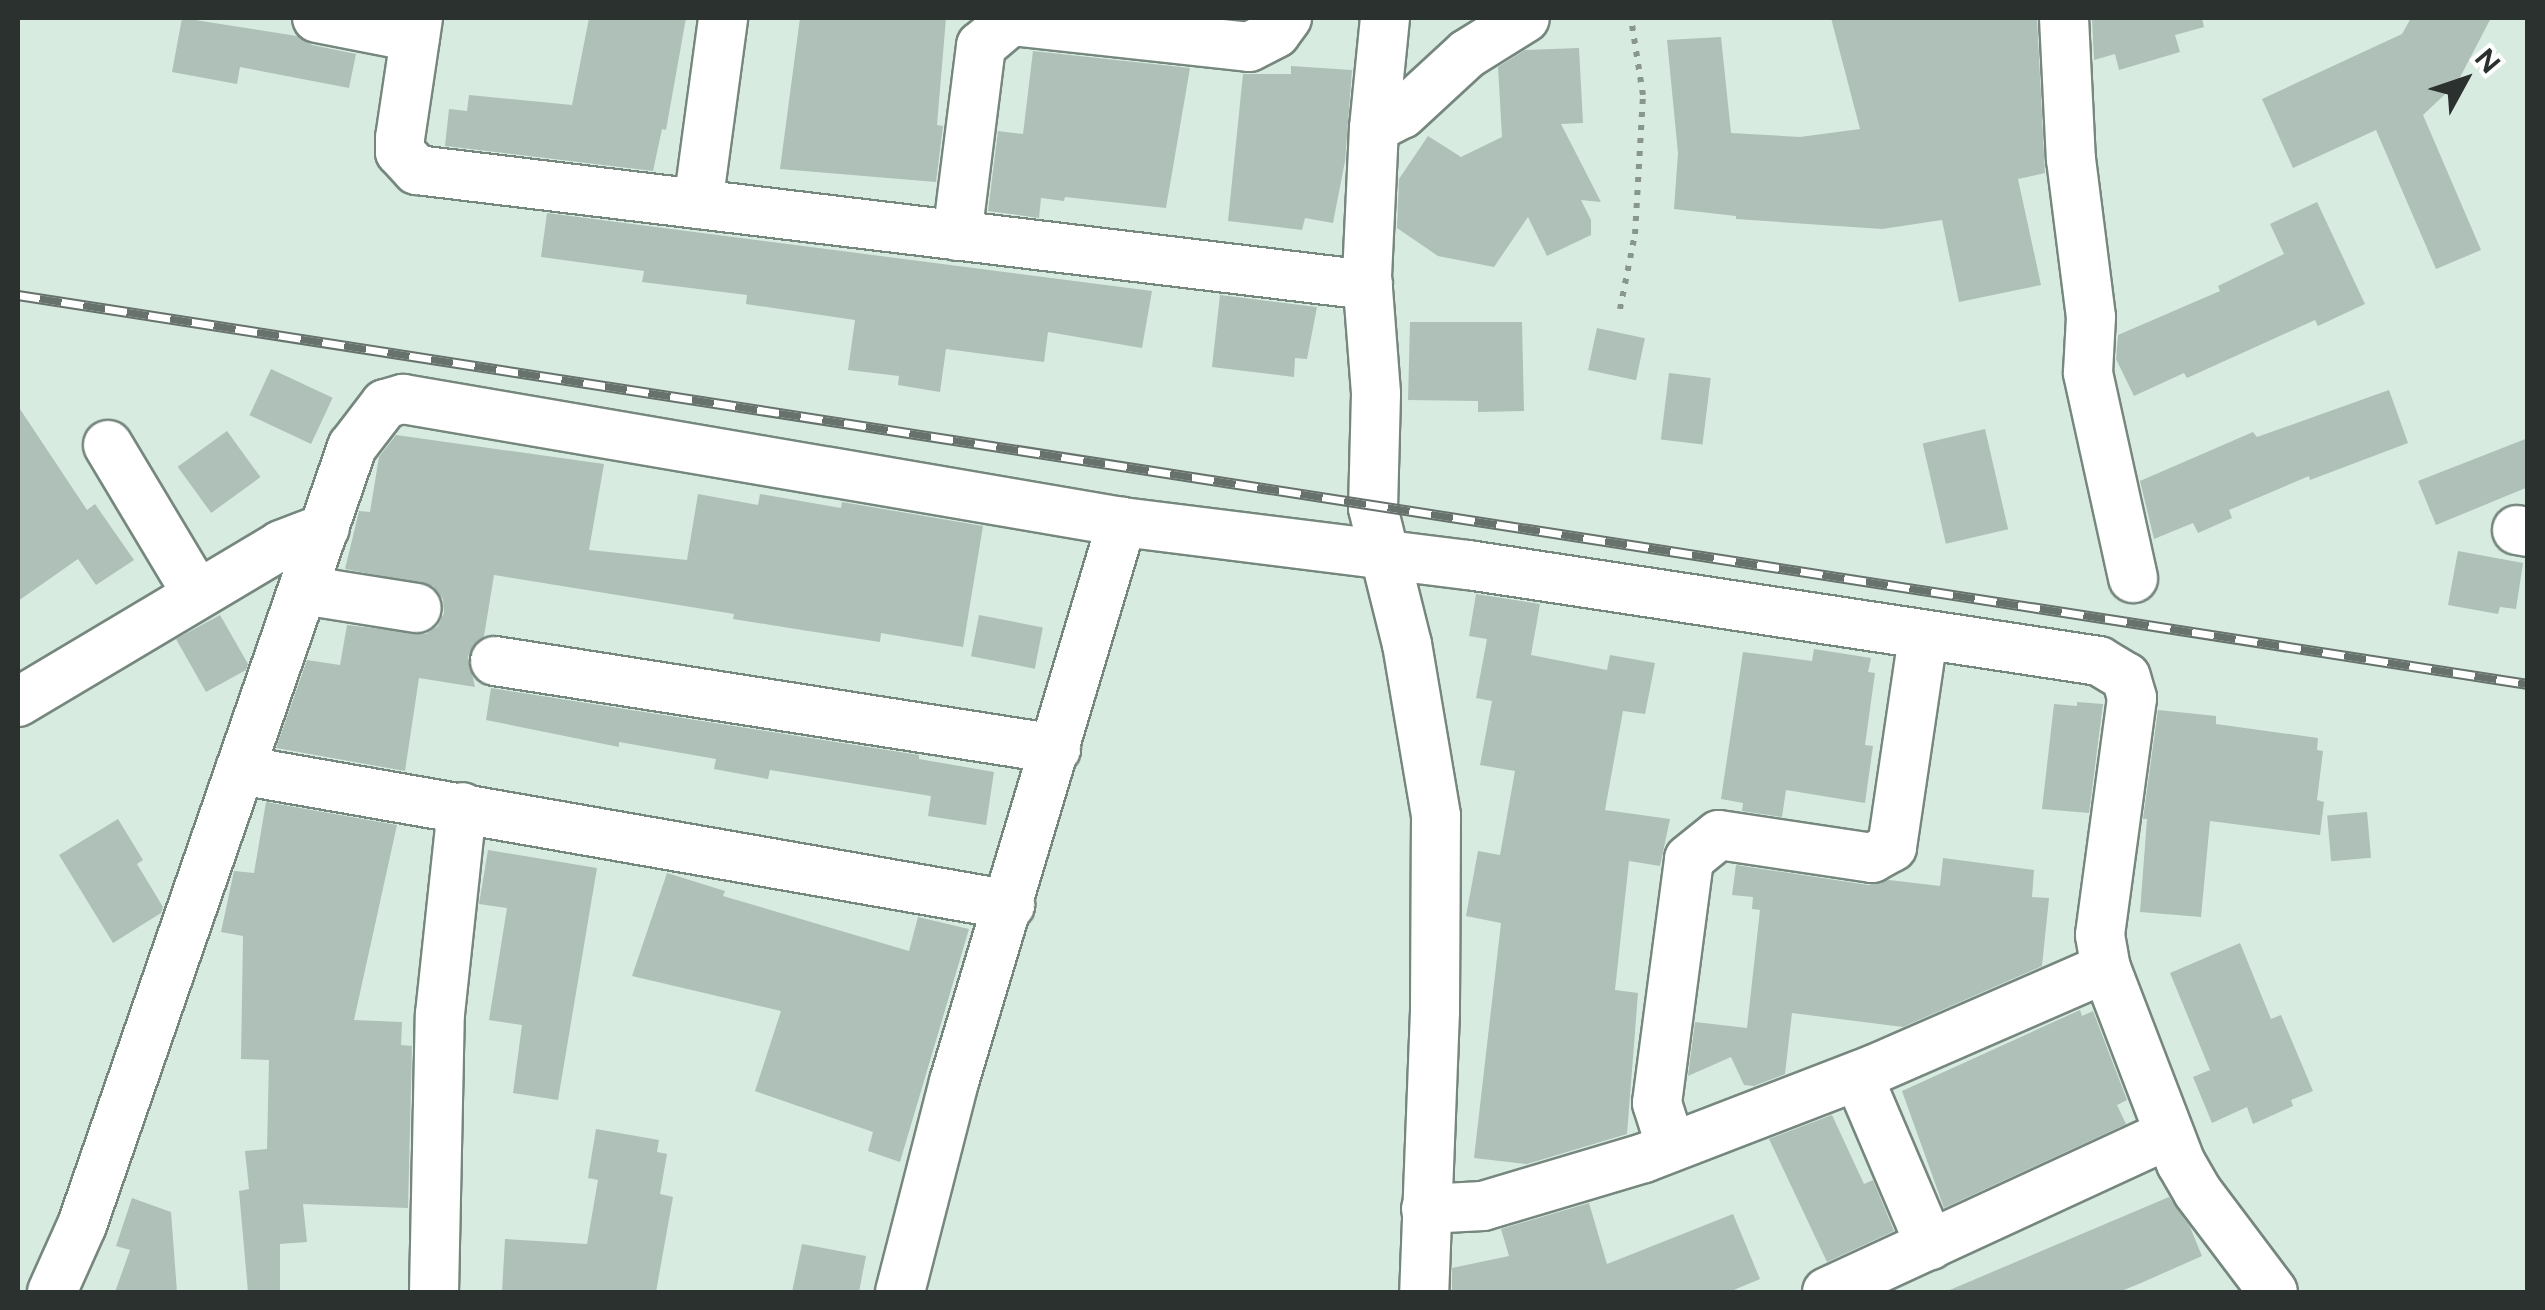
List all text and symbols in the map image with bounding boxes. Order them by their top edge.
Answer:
north arrow [2415,30,2515,130]
text: N [2468,41,2508,80]

